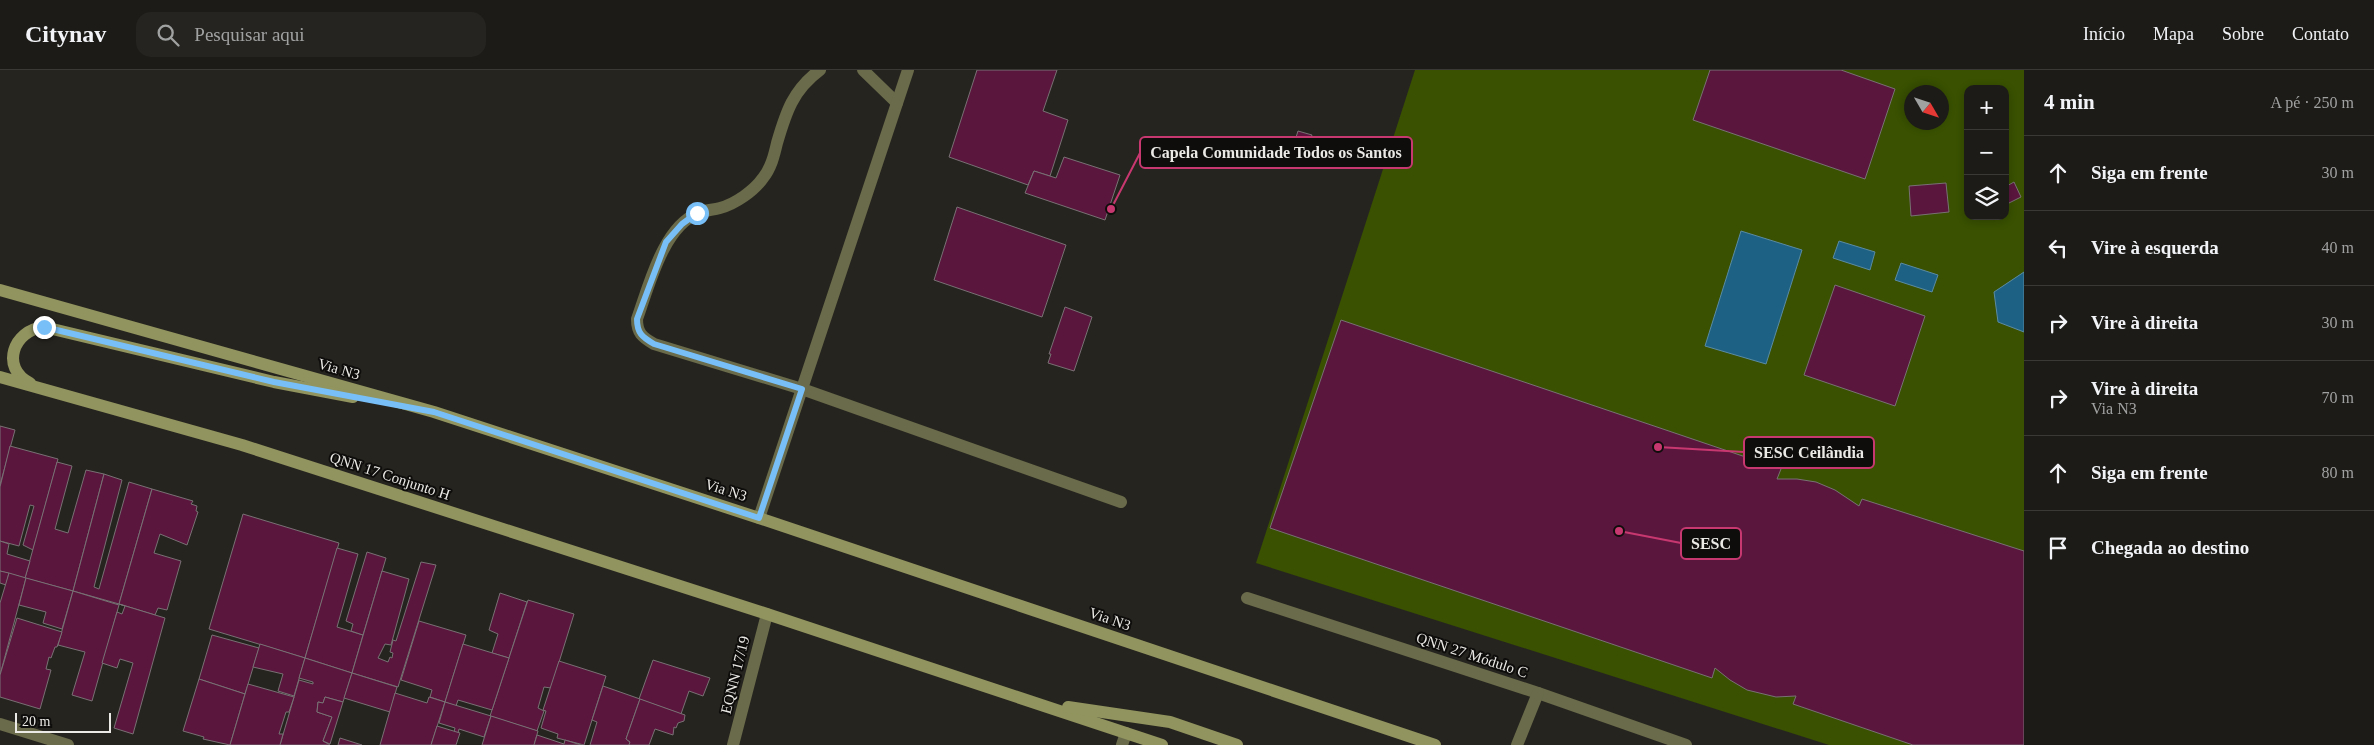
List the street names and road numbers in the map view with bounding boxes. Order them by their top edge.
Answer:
street label: Via N3 [316,355,362,383]
street label: QNN 17 Conjunto H [328,449,452,503]
street label: Via N3 [703,476,749,504]
street label: Via N3 [1087,604,1133,634]
street label: QNN 27 Módulo C [1414,629,1530,681]
street label: EQNN 17/19 [718,634,752,716]

